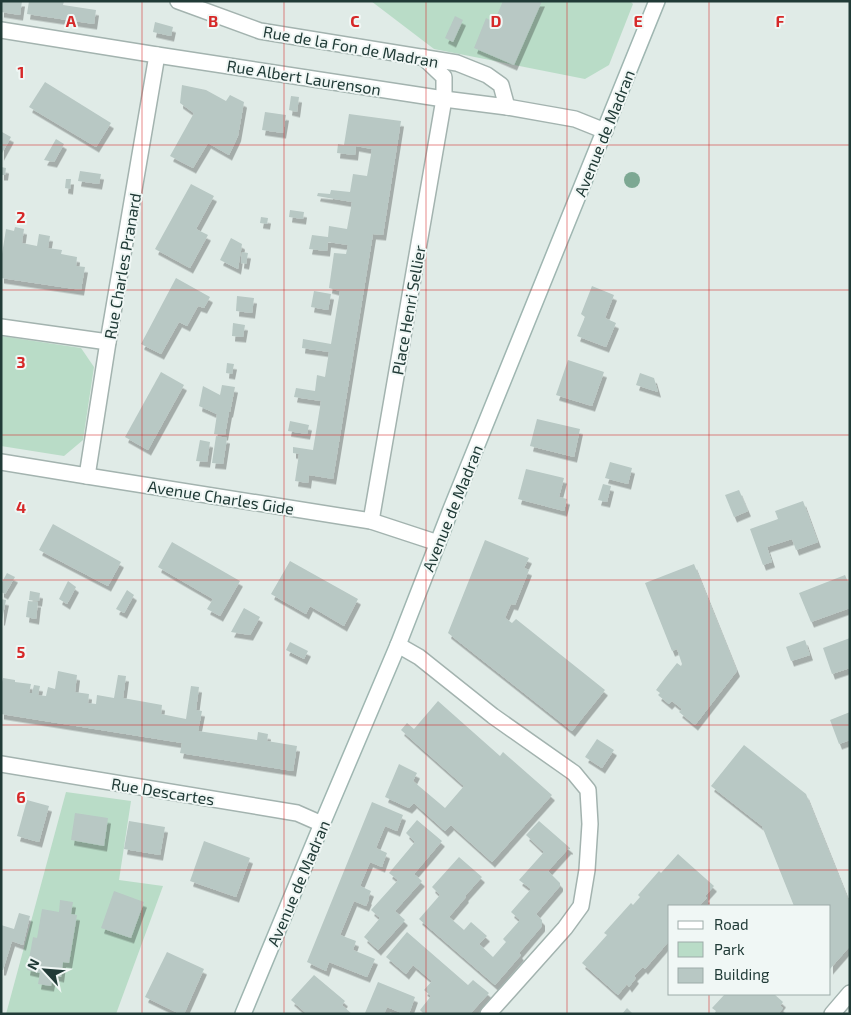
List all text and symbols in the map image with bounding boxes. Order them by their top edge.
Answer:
text: A [66,11,77,30]
text: B [208,11,218,30]
text: C [350,11,360,30]
text: D [491,11,502,30]
text: E [633,11,643,30]
text: F [776,11,785,30]
street label: Rue de la Fon de Madran [262,21,440,71]
street label: Rue Albert Laurenson [225,55,383,99]
text: 1 [18,62,24,81]
street label: Avenue de Madran [570,67,638,199]
street label: Rue Charles Pranard [100,191,144,341]
text: 2 [16,207,26,226]
street label: Place Henri Sellier [387,243,429,376]
text: 3 [16,352,26,371]
street label: Avenue de Madran [418,442,486,574]
street label: Avenue Charles Gide [147,476,295,518]
text: 4 [16,497,26,516]
text: 5 [17,642,26,661]
street label: Rue Descartes [110,773,216,809]
text: 6 [16,787,26,806]
street label: Avenue de Madran [263,817,333,949]
legend [668,905,831,995]
text: Road [714,915,749,933]
text: Park [714,940,745,958]
north arrow [20,945,70,995]
text: N [23,956,43,972]
text: Building [714,965,770,983]

